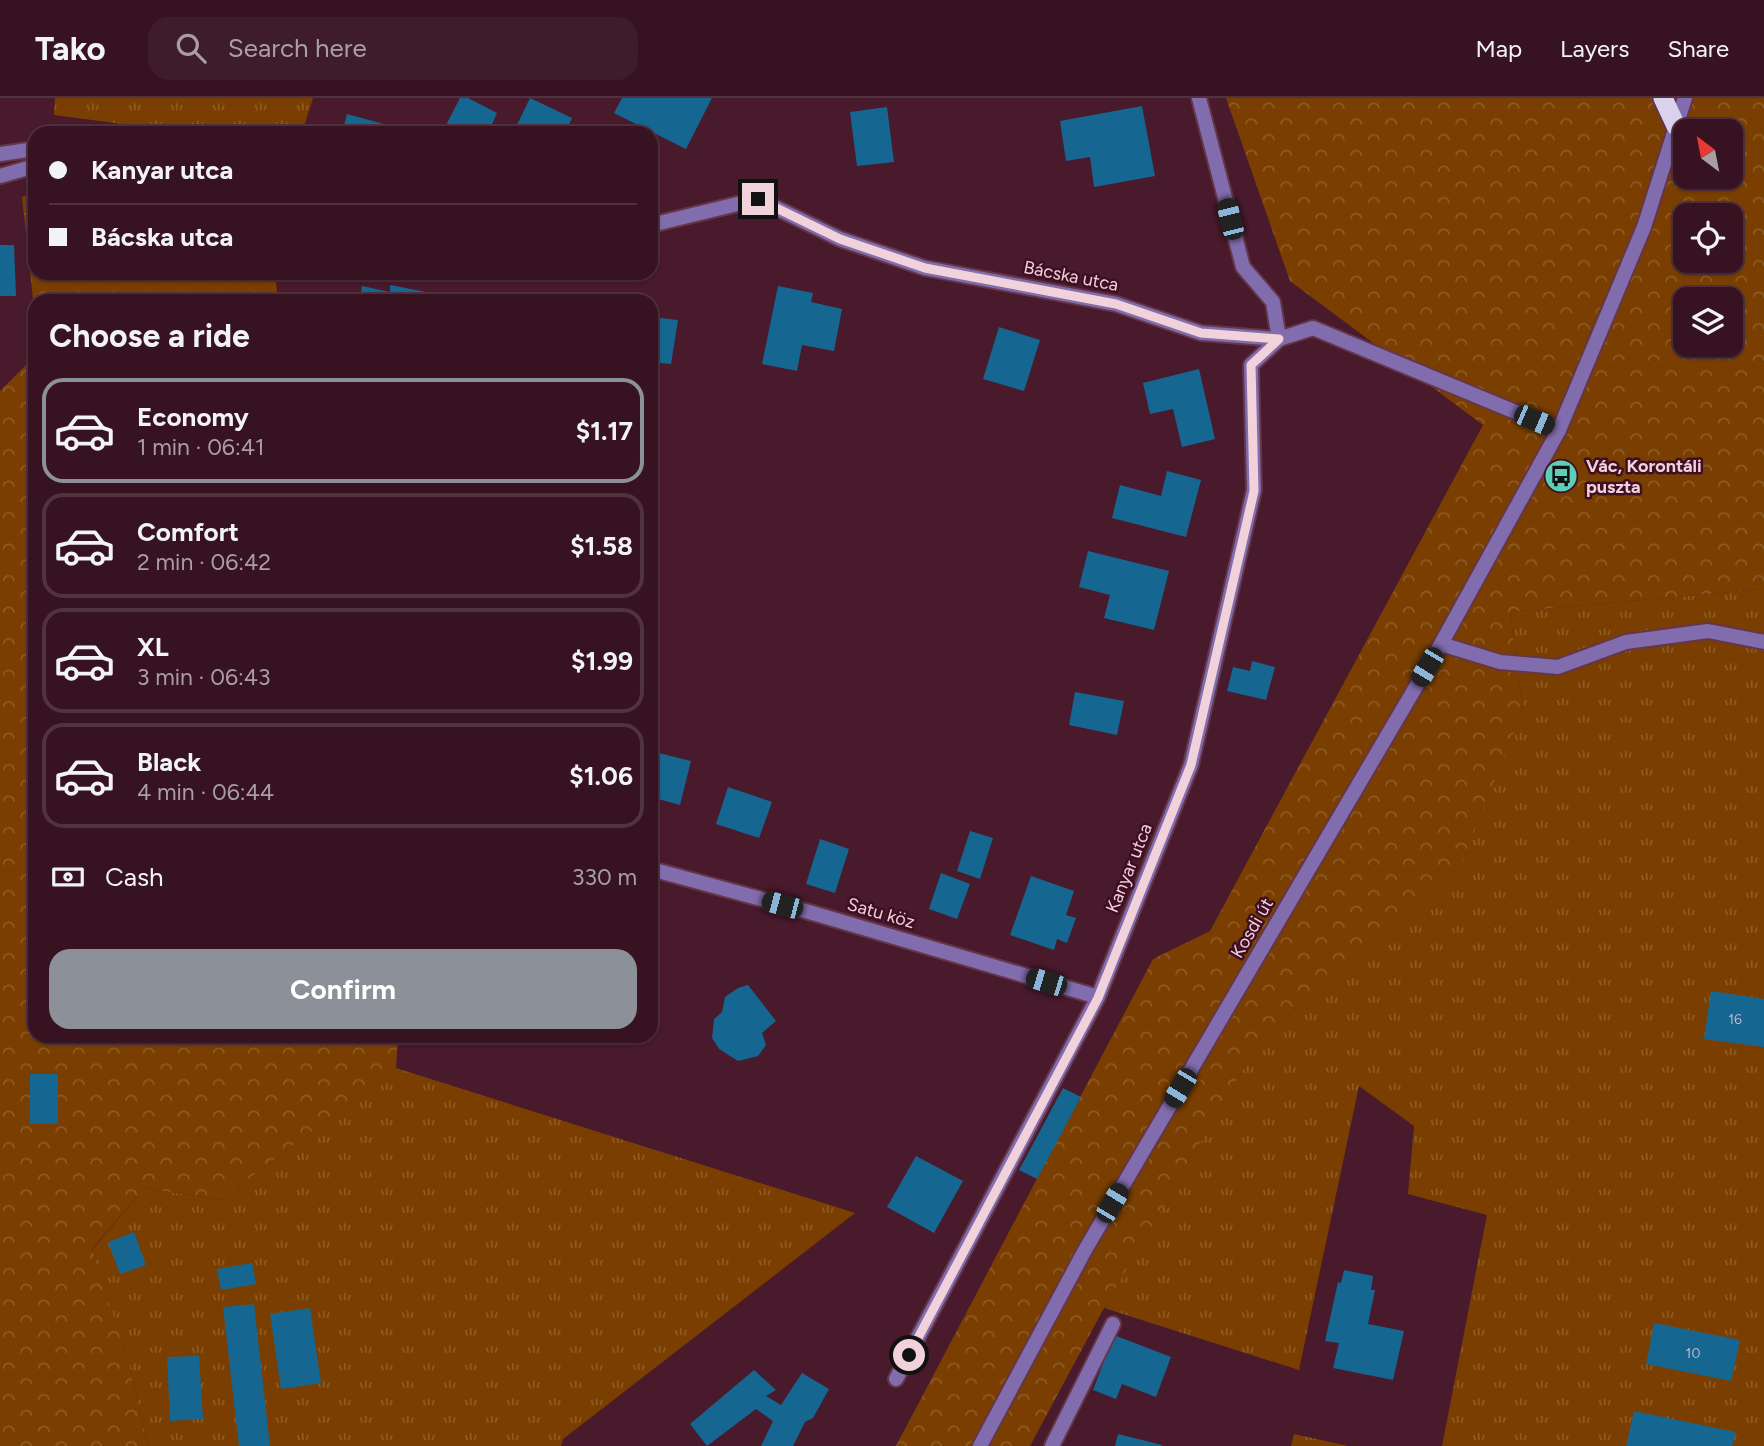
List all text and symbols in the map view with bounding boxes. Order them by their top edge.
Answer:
search box [148,17,638,80]
text: Tako [35,29,106,68]
icon: search [172,29,210,67]
text: Search here [228,32,367,64]
text: Map [1475,34,1522,63]
text: Layers [1560,34,1629,63]
text: Share [1667,34,1729,63]
north arrow [1673,119,1743,189]
map controls [1673,119,1743,357]
text: Kanyar utca [91,154,233,186]
route end [742,183,774,215]
car [1215,196,1246,242]
button: locate [1673,203,1743,273]
text: Bácska utca [91,221,233,253]
street label: Bácska utca [1022,256,1120,296]
button: layers [1673,287,1743,357]
text: Choose a ride [49,317,250,355]
icon: car [53,399,116,462]
text: Economy [137,401,249,433]
car [1511,402,1558,438]
text: $1.17 [576,415,633,447]
text: 1 min · 06:41 [137,433,265,461]
place label: Vác, Korontáli puszta [1586,455,1702,498]
bus stop icon: Vác, Korontáli puszta [1542,457,1580,495]
icon: car [53,514,116,577]
text: Comfort [137,516,239,548]
text: $1.58 [570,530,633,562]
text: 2 min · 06:42 [137,548,271,576]
icon: car [53,629,116,692]
text: XL [137,631,169,663]
car [1408,644,1447,690]
text: $1.99 [571,645,633,677]
text: 3 min · 06:43 [137,663,271,691]
icon: car [53,744,116,807]
text: Black [137,746,201,778]
text: $1.06 [569,760,633,792]
text: 4 min · 06:44 [137,778,274,806]
street label: Kanyar utca [1101,820,1157,916]
icon: cash [49,858,87,896]
text: Cash [105,861,164,893]
text: 330 m [572,863,637,891]
car [759,889,806,921]
street label: Satu köz [845,893,918,933]
street label: Kosdi út [1226,894,1278,962]
button: Confirm [49,949,637,1029]
car [1023,966,1070,998]
house number: 16 [1728,1011,1742,1028]
car [1161,1065,1200,1111]
car [1093,1180,1132,1226]
route start [893,1339,925,1371]
house number: 10 [1686,1345,1700,1362]

